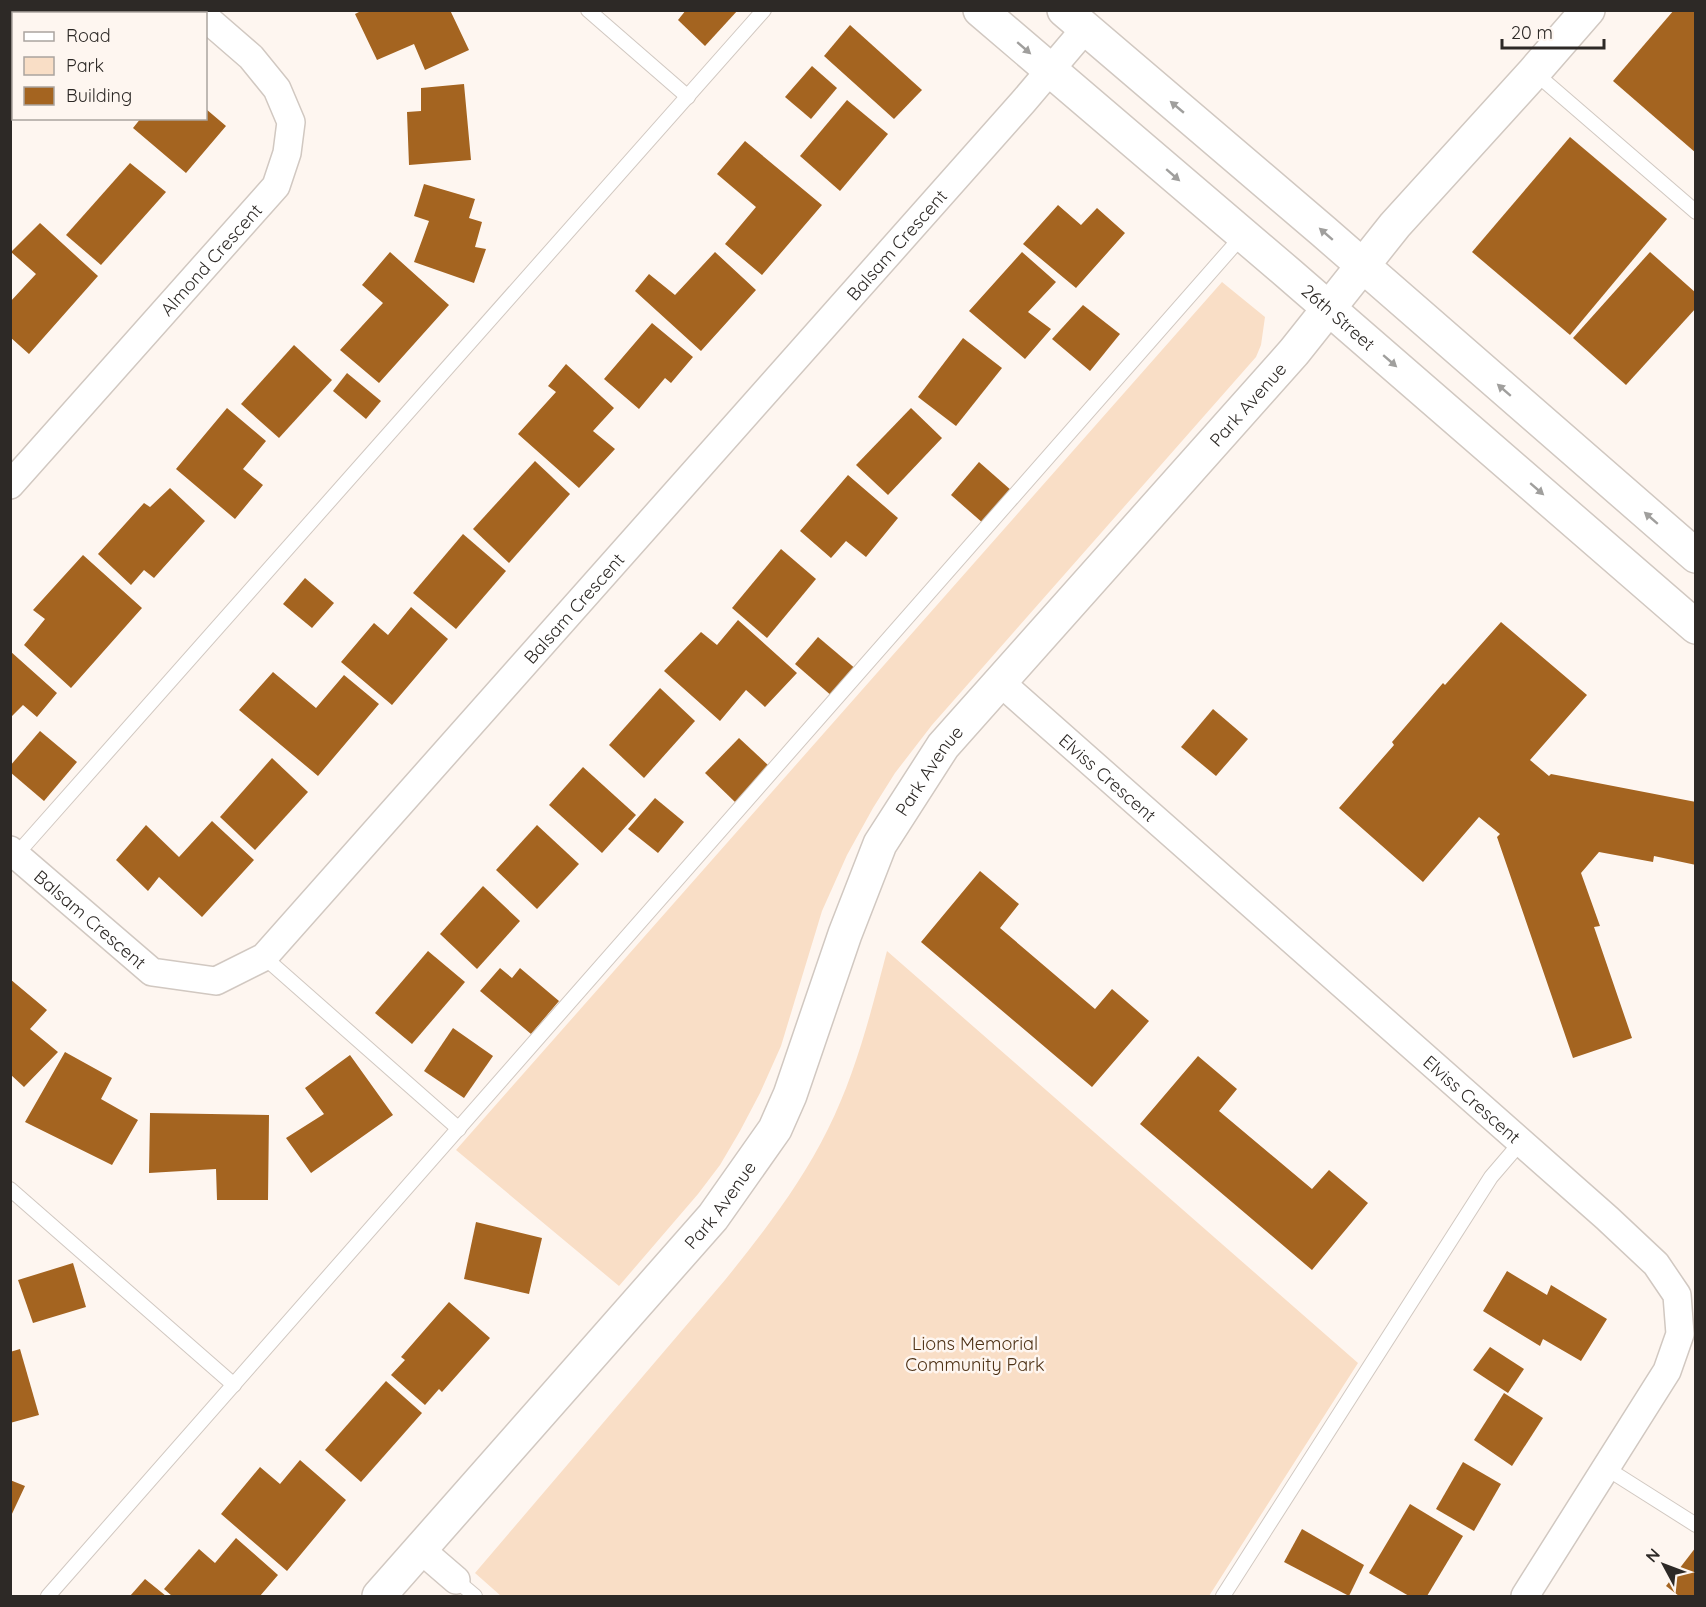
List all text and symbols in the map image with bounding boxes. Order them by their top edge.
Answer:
legend [12,12,207,120]
scale bar [1502,12,1604,50]
text: 20 m [1511,21,1553,44]
text: Road [66,24,111,47]
one-way arrow [1016,42,1032,55]
text: Park [66,54,104,77]
text: Building [66,84,132,107]
one-way arrow [1170,101,1185,114]
one-way arrow [1165,168,1180,181]
street label: Balsam Crescent [841,184,952,305]
street label: Almond Crescent [155,199,267,320]
one-way arrow [1319,228,1334,241]
street label: 26th Street [1297,279,1380,355]
one-way arrow [1382,355,1398,368]
street label: Park Avenue [1204,357,1291,451]
one-way arrow [1497,384,1512,397]
one-way arrow [1529,482,1544,495]
one-way arrow [1643,511,1659,524]
street label: Balsam Crescent [518,548,629,668]
street label: Park Avenue [890,720,968,820]
street label: Elviss Crescent [1055,728,1161,826]
street label: Balsam Crescent [30,865,151,974]
street label: Elviss Crescent [1419,1050,1526,1148]
street label: Park Avenue [679,1156,761,1253]
park label: Lions Memorial Community Park [905,1332,1045,1376]
north arrow [1634,1535,1694,1595]
text: N [1641,1544,1664,1566]

